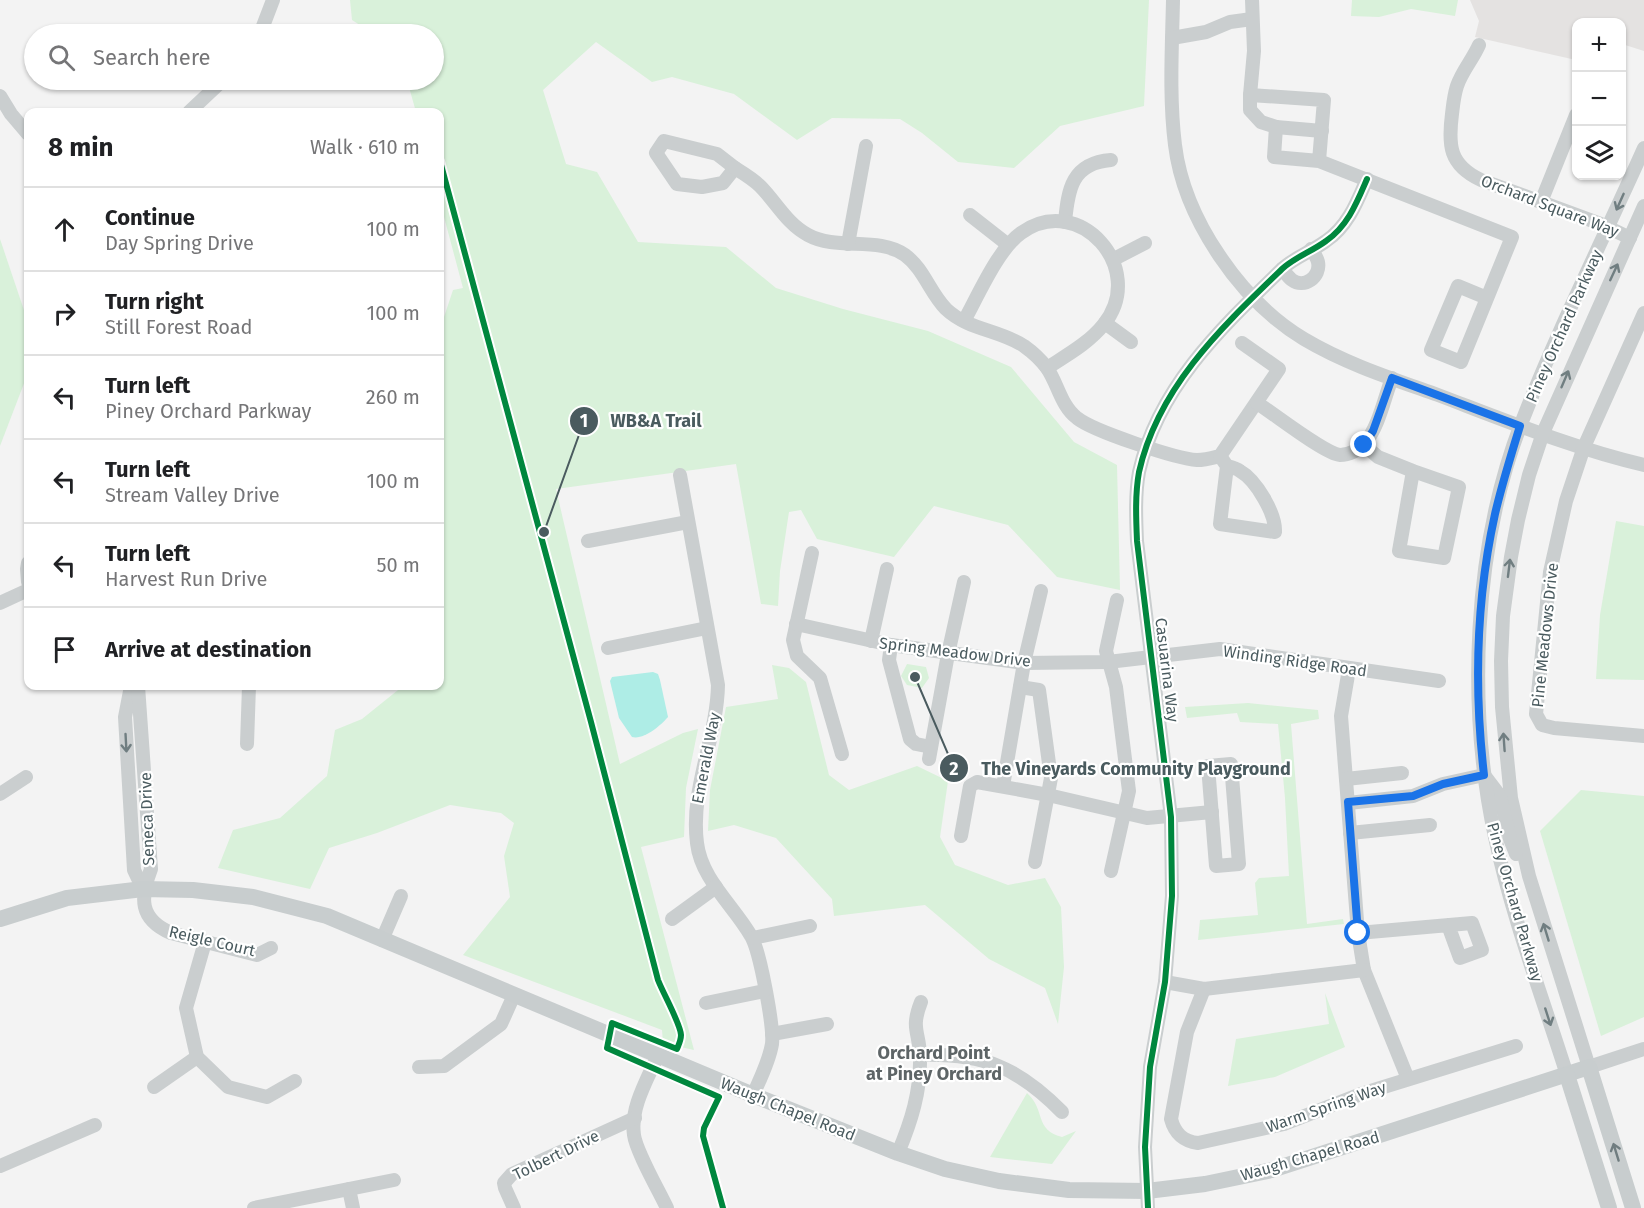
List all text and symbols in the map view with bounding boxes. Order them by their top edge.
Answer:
map controls [1572,18,1626,180]
button: + [1572,18,1626,72]
search box [24,24,444,90]
icon: search [45,41,78,74]
text: Search here [93,44,211,71]
button: − [1572,72,1626,126]
button: layers [1572,126,1626,180]
text: 8 min [48,132,114,163]
text: Walk · 610 m [310,135,420,159]
street label: Orchard Square Way [1478,171,1622,241]
one-way arrow [1614,192,1625,210]
text: Continue [105,204,195,231]
icon: ahead [48,213,81,246]
text: 100 m [367,217,420,241]
text: Day Spring Drive [105,231,254,255]
street label: Piney Orchard Parkway [1522,247,1606,405]
one-way arrow [1609,263,1621,281]
text: Turn right [105,288,204,315]
icon: right [48,297,81,330]
text: 100 m [367,301,420,325]
text: Still Forest Road [105,315,253,339]
one-way arrow [1560,371,1571,389]
text: Turn left [105,372,190,399]
icon: left [48,381,81,414]
text: 260 m [366,385,420,409]
text: Piney Orchard Parkway [105,399,311,423]
callout: WB&A Trail [569,403,714,439]
text: 1 [580,410,588,432]
text: WB&A Trail [611,410,702,432]
route end [1350,431,1376,457]
text: Turn left [105,456,190,483]
icon: left [48,465,81,498]
text: 100 m [367,469,420,493]
text: Stream Valley Drive [105,483,280,507]
text: Turn left [105,540,190,567]
icon: left [48,549,81,582]
text: 50 m [376,553,420,577]
one-way arrow [1504,559,1515,579]
street label: Pine Meadows Drive [1528,562,1562,708]
text: Harvest Run Drive [105,567,267,591]
street label: Casuarina Way [1151,617,1183,723]
icon: arrive [48,633,81,666]
street label: Spring Meadow Drive [878,633,1032,671]
text: Arrive at destination [105,636,312,663]
street label: Winding Ridge Road [1222,642,1368,680]
street label: Emerald Way [688,711,724,805]
one-way arrow [1499,732,1510,752]
one-way arrow [121,733,132,753]
callout: The Vineyards Community Playground [939,750,1302,786]
text: 2 [949,758,959,780]
text: The Vineyards Community Playground [981,758,1291,780]
street label: Seneca Drive [136,772,158,866]
street label: Piney Orchard Parkway [1483,820,1547,984]
route start [1344,919,1370,945]
street label: Reigle Court [167,922,257,960]
one-way arrow [1540,923,1551,942]
one-way arrow [1543,1007,1554,1026]
district label: Orchard Point at Piney Orchard [866,1042,1002,1085]
street label: Waugh Chapel Road [718,1073,858,1145]
street label: Warm Spring Way [1264,1078,1389,1136]
street label: Tolbert Drive [510,1126,602,1184]
street label: Waugh Chapel Road [1238,1127,1382,1185]
one-way arrow [1610,1143,1621,1162]

